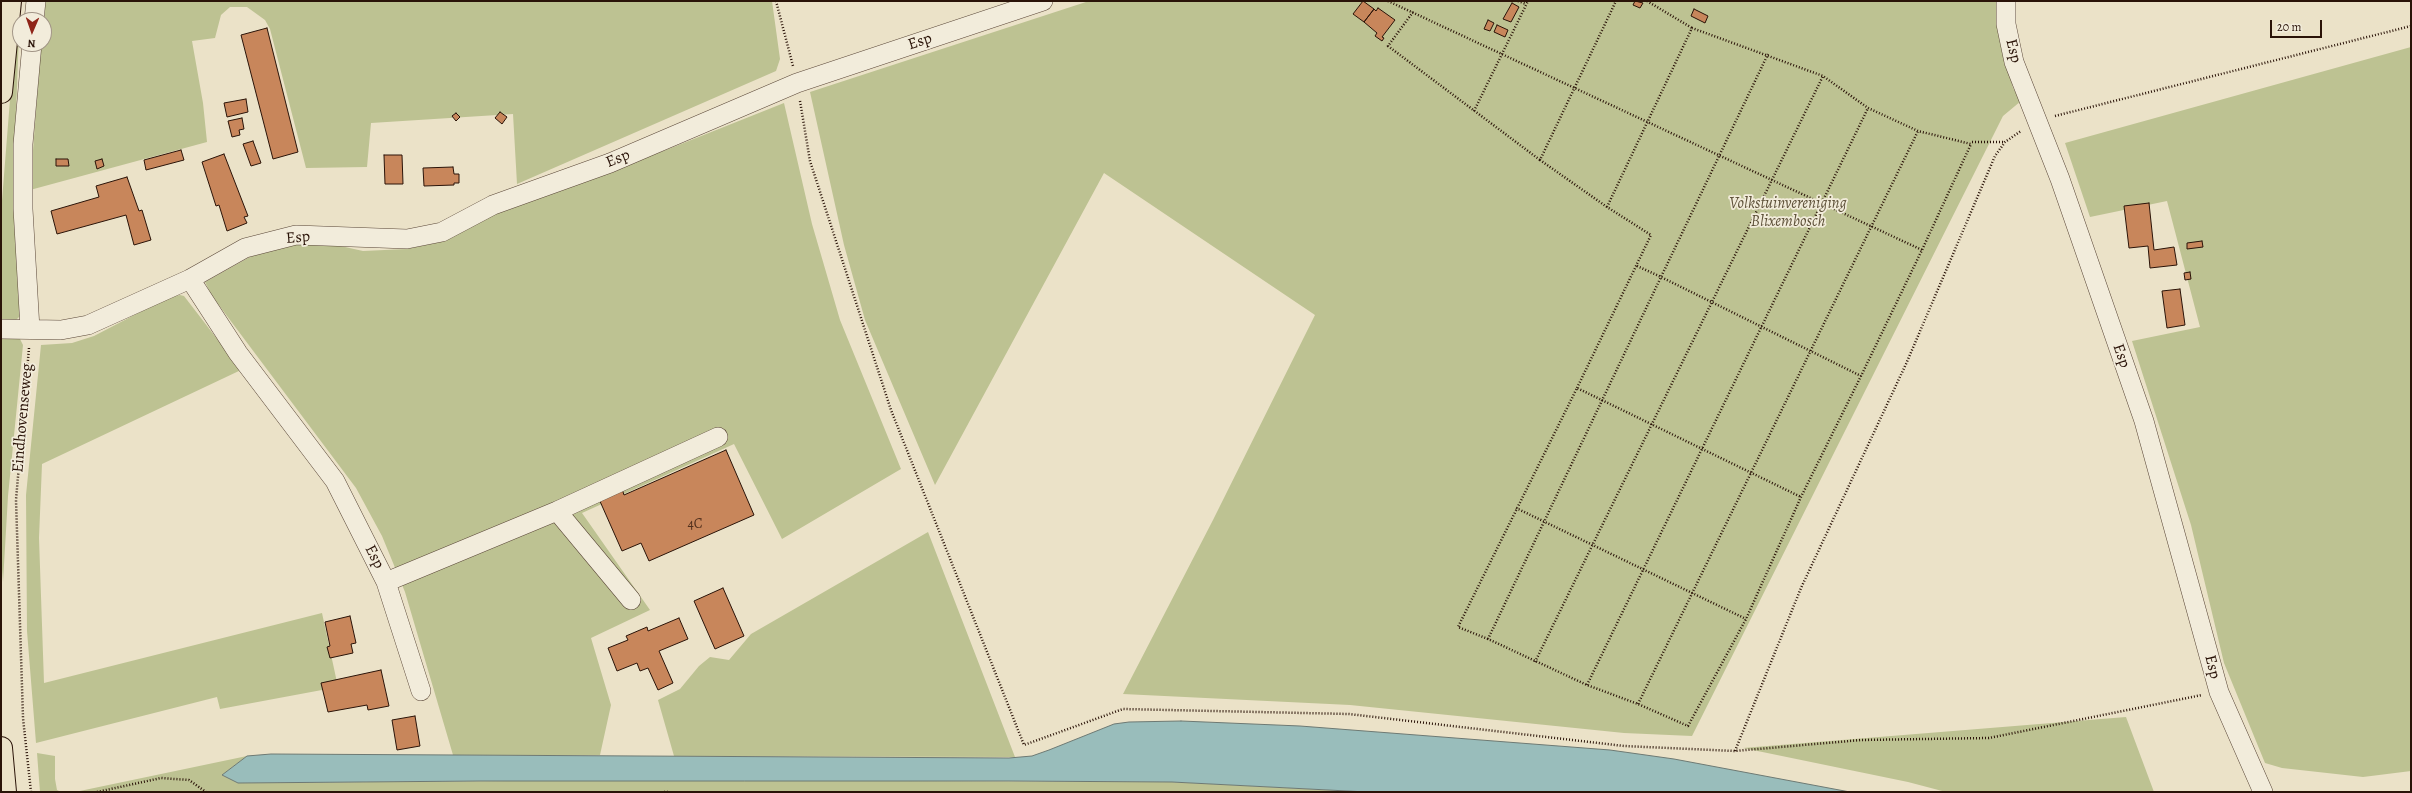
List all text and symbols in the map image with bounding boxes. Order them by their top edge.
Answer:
north arrow [12,12,52,52]
scale bar [2272,12,2324,38]
text: 20 m [2277,19,2301,35]
street label: Esp [905,29,935,55]
text: N [27,36,36,51]
street label: Esp [2001,37,2025,65]
street label: Esp [603,146,633,172]
park label: Volkstuinvereniging Blixembosch [1729,194,1847,232]
street label: Esp [285,227,311,249]
street label: Esp [2108,341,2134,371]
street label: Eindhovenseweg [9,363,37,473]
house number: 4C [687,517,703,533]
street label: Esp [360,542,388,572]
street label: Esp [2200,653,2224,681]

